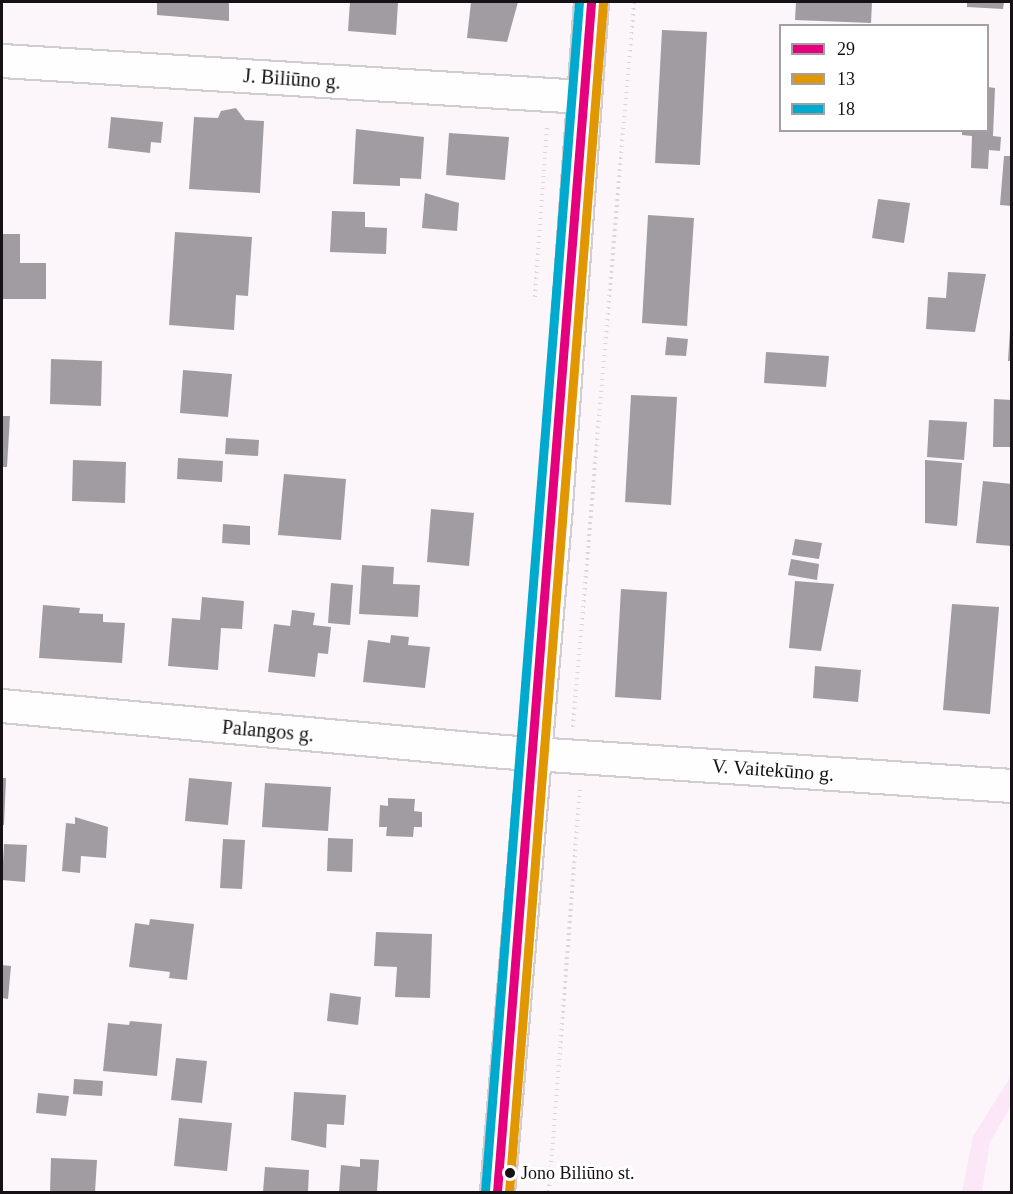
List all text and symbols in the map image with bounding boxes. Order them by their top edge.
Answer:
legend [779,24,989,132]
text: 29 [837,39,855,59]
street label: J. Biliūno g. [242,64,342,94]
text: 13 [837,69,855,89]
text: 18 [837,99,855,119]
street label: Palangos g. [221,715,315,747]
street label: V. Vaitekūno g. [711,754,835,786]
place label: Jono Biliūno st. [521,1162,635,1184]
marker: Jono Biliūno st. [504,1167,516,1179]

